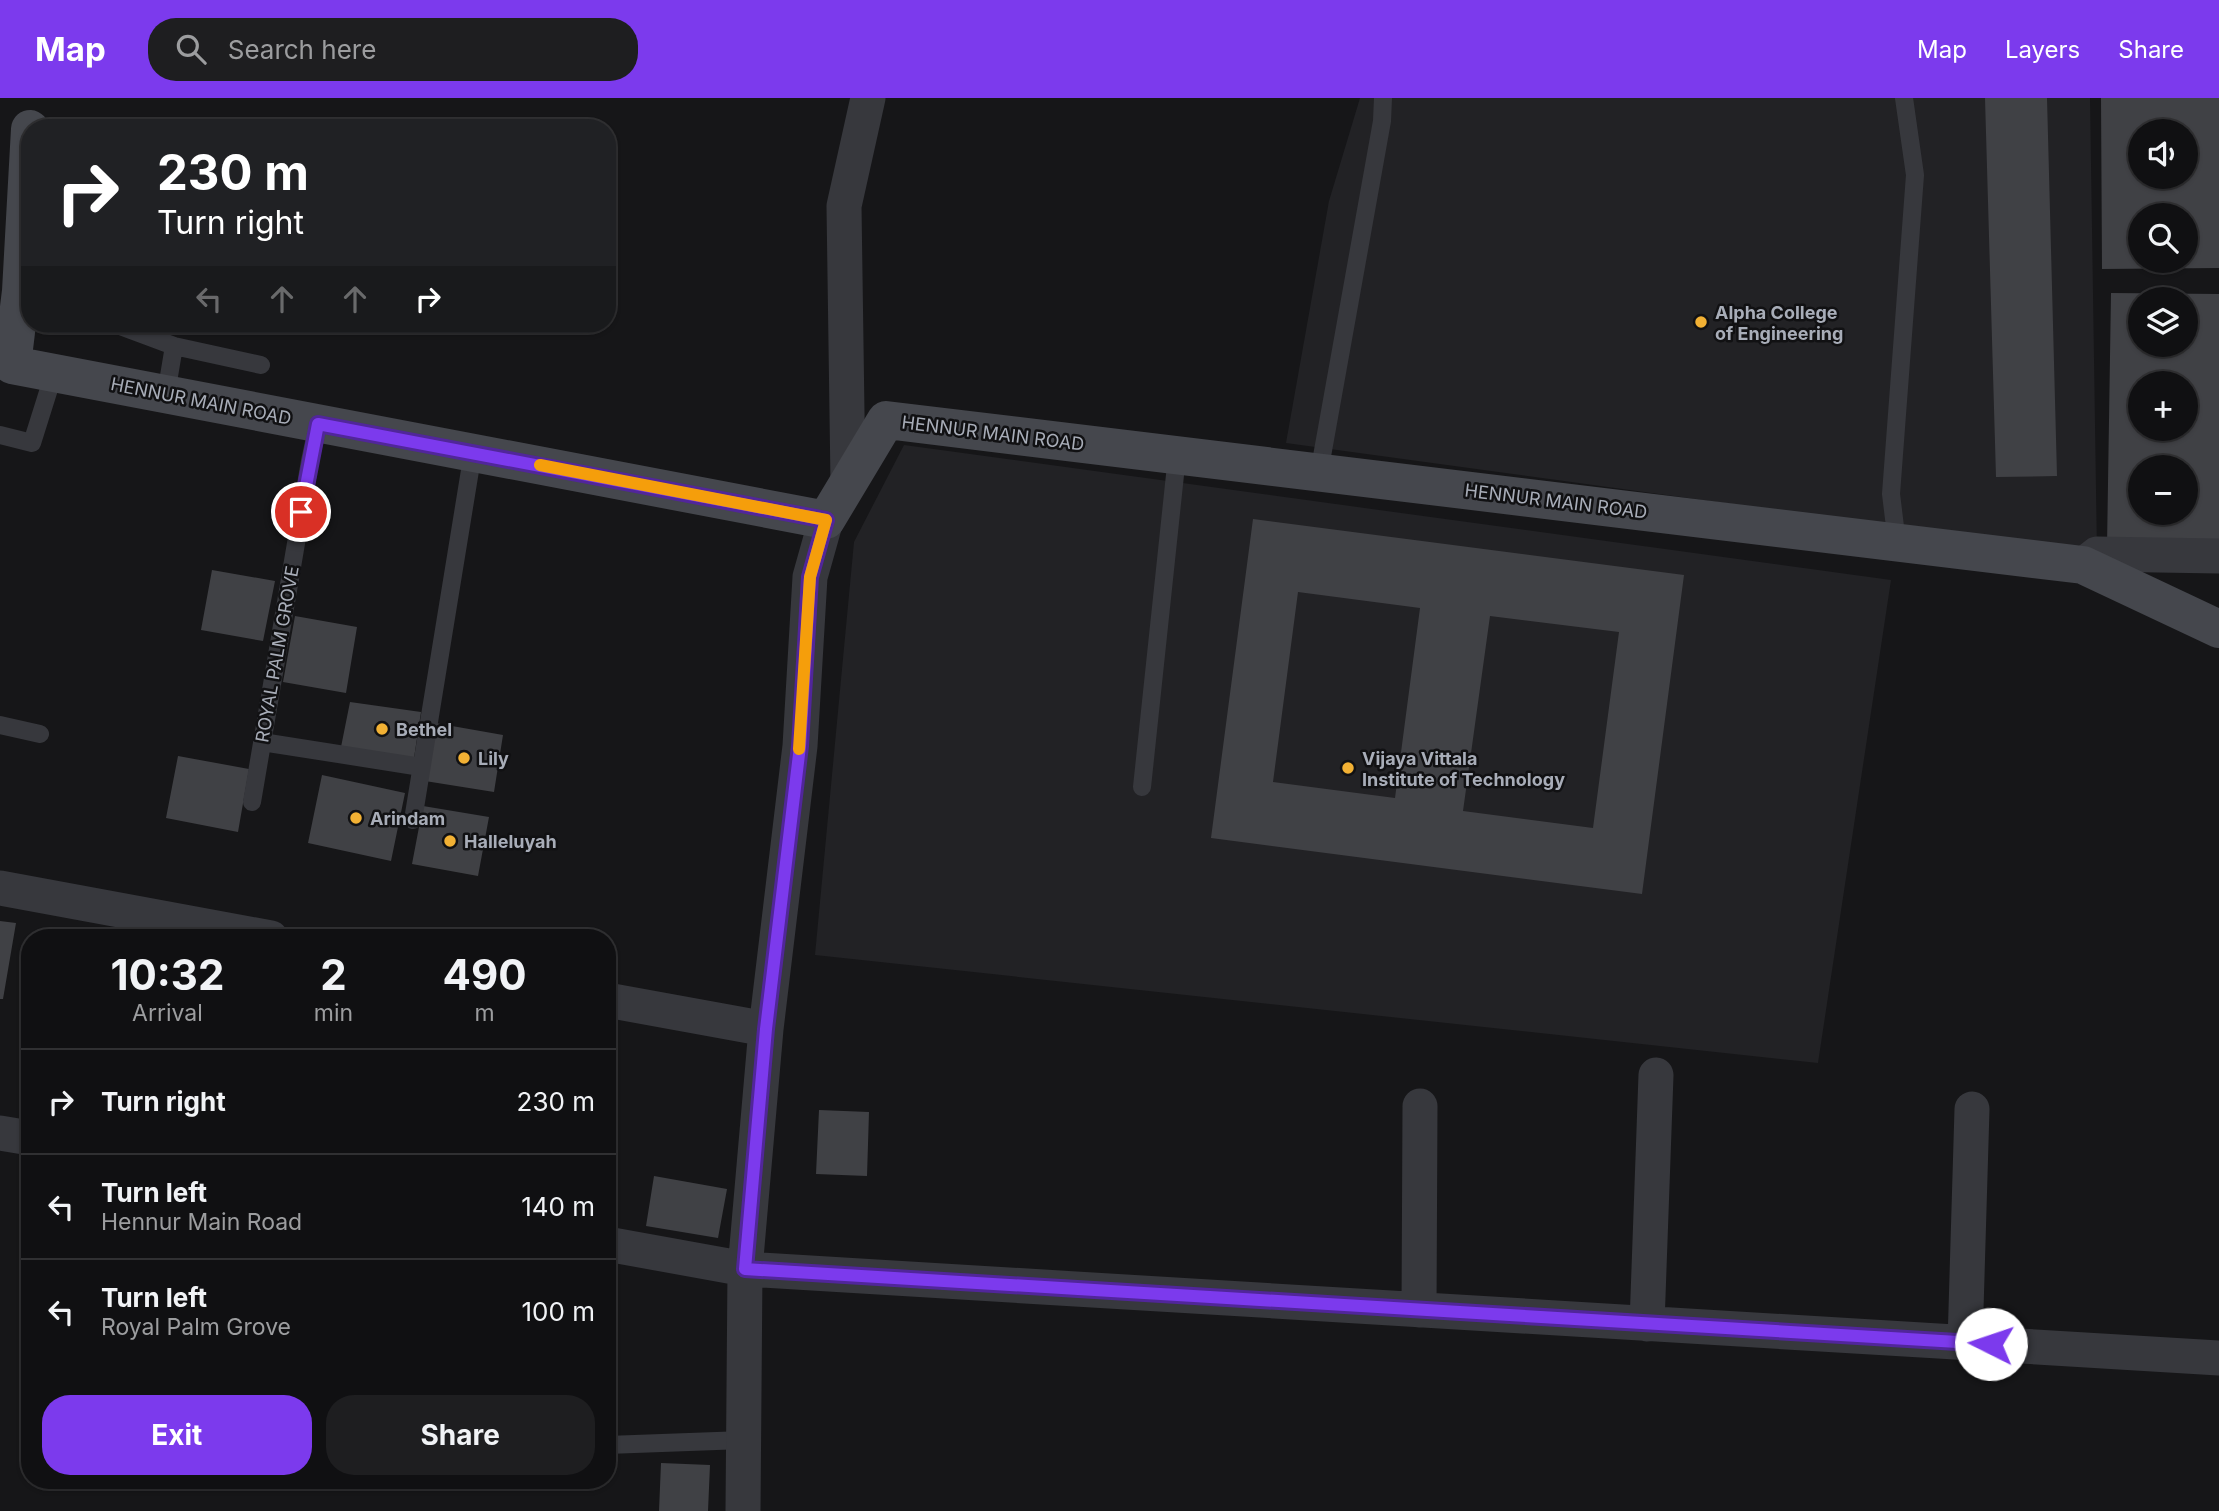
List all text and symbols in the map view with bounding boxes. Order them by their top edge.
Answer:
search box [148,18,638,81]
text: Map [35,29,106,69]
icon: search [172,30,210,68]
text: Search here [228,34,376,65]
text: Map [1917,35,1967,64]
text: Layers [2005,35,2080,64]
text: Share [2118,35,2184,64]
map controls [2128,119,2198,525]
button: sound [2128,119,2198,189]
text: 230 m [157,143,309,202]
icon: right [42,147,133,238]
text: Turn right [157,203,304,242]
button: search [2128,203,2198,273]
icon: left [190,280,228,318]
icon: ahead [263,280,301,318]
icon: ahead [336,280,374,318]
icon: right [409,280,447,318]
button: layers [2128,287,2198,357]
place label: Alpha College of Engineering [1715,302,1843,344]
marker: Alpha College of Engineering [1693,314,1709,330]
button: + [2128,371,2198,441]
street label: HENNUR MAIN ROAD [109,373,293,429]
street label: HENNUR MAIN ROAD [901,411,1085,455]
button: − [2128,455,2198,525]
street label: HENNUR MAIN ROAD [1464,479,1648,523]
pin [271,482,331,542]
icon: arrive [282,493,320,531]
street label: ROYAL PALM GROVE [251,564,303,744]
place label: Bethel [396,719,452,740]
marker: Bethel [374,721,390,737]
place label: Lily [478,748,509,769]
place label: Vijaya Vittala Institute of Technology [1362,748,1565,790]
marker: Lily [456,750,472,766]
marker: Vijaya Vittala Institute of Technology [1340,760,1356,776]
place label: Arindam [370,808,445,829]
marker: Arindam [348,810,364,826]
place label: Halleluyah [464,831,557,852]
marker: Halleluyah [442,833,458,849]
text: 10:32 [110,949,224,1000]
text: 2 [320,949,347,1000]
text: 490 [443,949,527,1000]
text: Arrival [132,999,203,1027]
text: min [314,999,353,1027]
text: m [474,999,495,1027]
icon: right [42,1083,80,1121]
text: Turn right [101,1086,226,1117]
text: 230 m [517,1086,595,1117]
text: Turn left [101,1177,207,1208]
icon: left [42,1188,80,1226]
text: 140 m [521,1191,595,1222]
text: Hennur Main Road [101,1208,302,1236]
text: Turn left [101,1282,207,1313]
icon: left [42,1293,80,1331]
text: 100 m [522,1296,595,1327]
position arrow [1954,1307,2028,1381]
text: Royal Palm Grove [101,1313,291,1341]
button: Exit [42,1395,312,1475]
button: Share [326,1395,595,1475]

